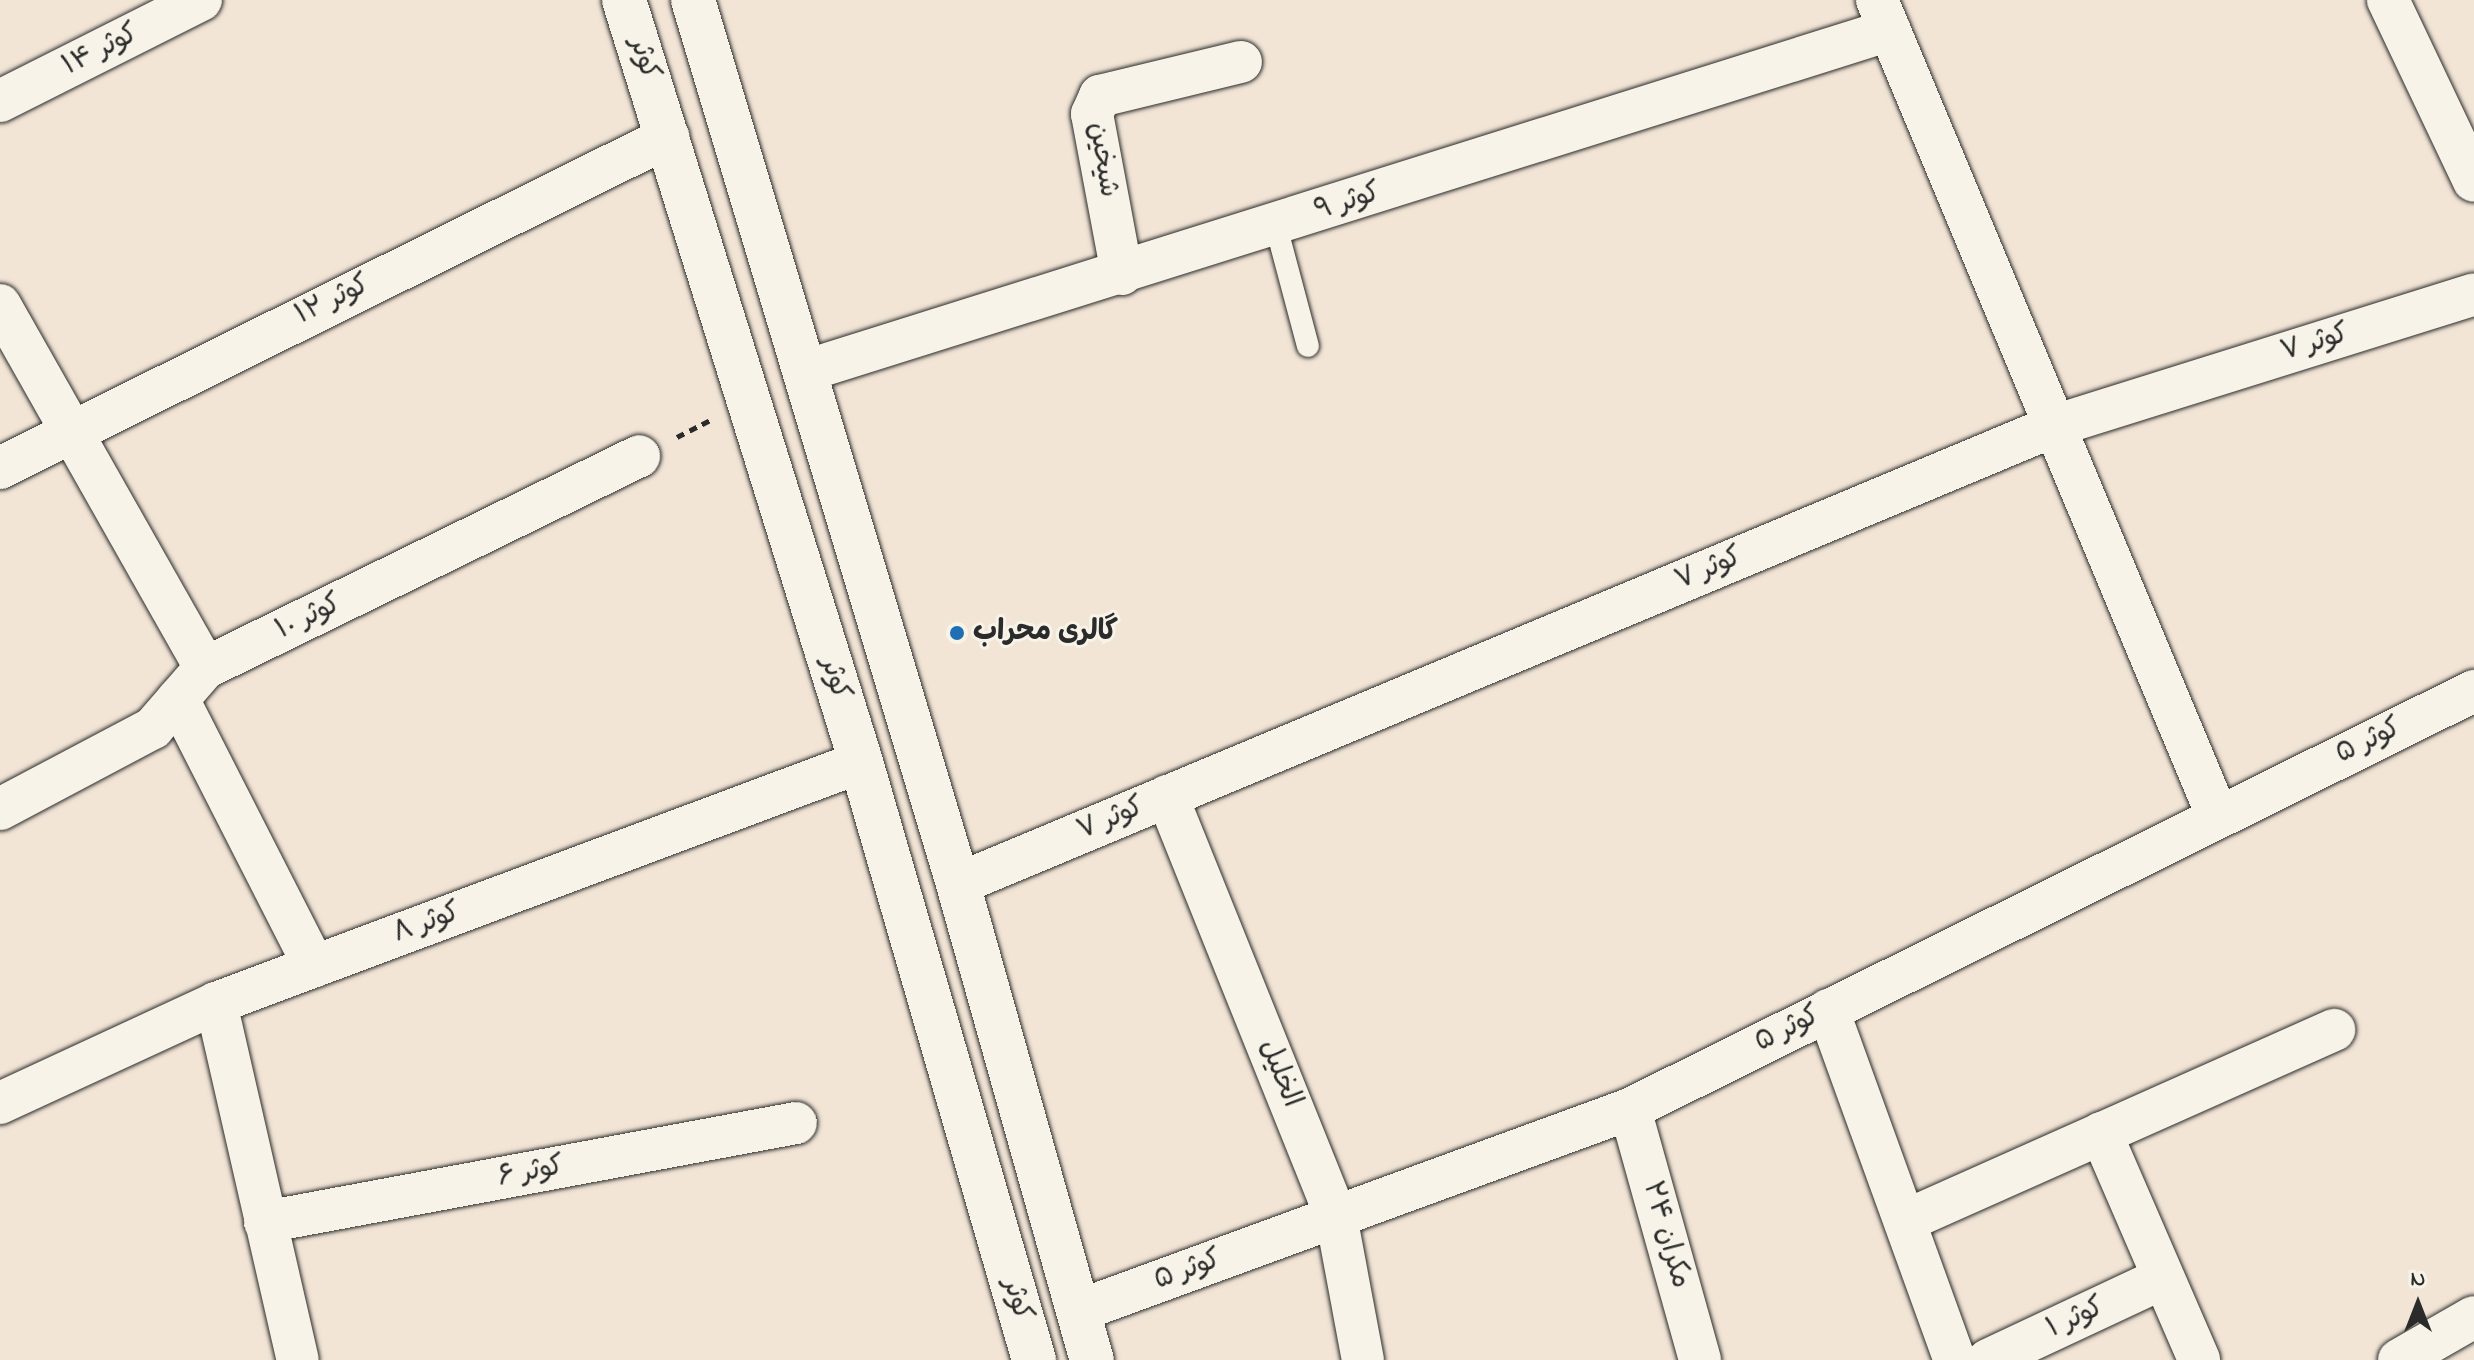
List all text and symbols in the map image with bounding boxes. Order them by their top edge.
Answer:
street label: کوثر ۱۴ [57,18,145,84]
street label: کوثر [620,34,666,84]
street label: شیخین [1079,120,1125,200]
street label: کوثر ۹ [1311,177,1385,229]
street label: کوثر ۱۲ [290,269,376,333]
street label: کوثر ۷ [2277,318,2353,370]
street label: کوثر ۷ [1671,541,1747,599]
street label: کوثر ۱۰ [271,588,347,648]
place label: گالری محراب [973,616,1118,650]
marker: گالری محراب [948,624,966,642]
street label: کوثر [812,654,856,704]
street label: کوثر ۵ [2331,712,2407,772]
street label: کوثر ۷ [1073,791,1149,849]
street label: کوثر ۸ [389,896,465,952]
street label: کوثر ۵ [1750,999,1826,1061]
street label: الخلیل [1250,1035,1308,1113]
street label: کوثر ۶ [495,1150,567,1196]
street label: مکران ۲۴ [1634,1178,1696,1292]
street label: کوثر ۵ [1150,1243,1226,1299]
north arrow [2378,1264,2458,1344]
text: N [2411,1264,2425,1296]
street label: کوثر [994,1275,1038,1325]
street label: کوثر ۱ [2042,1291,2110,1347]

